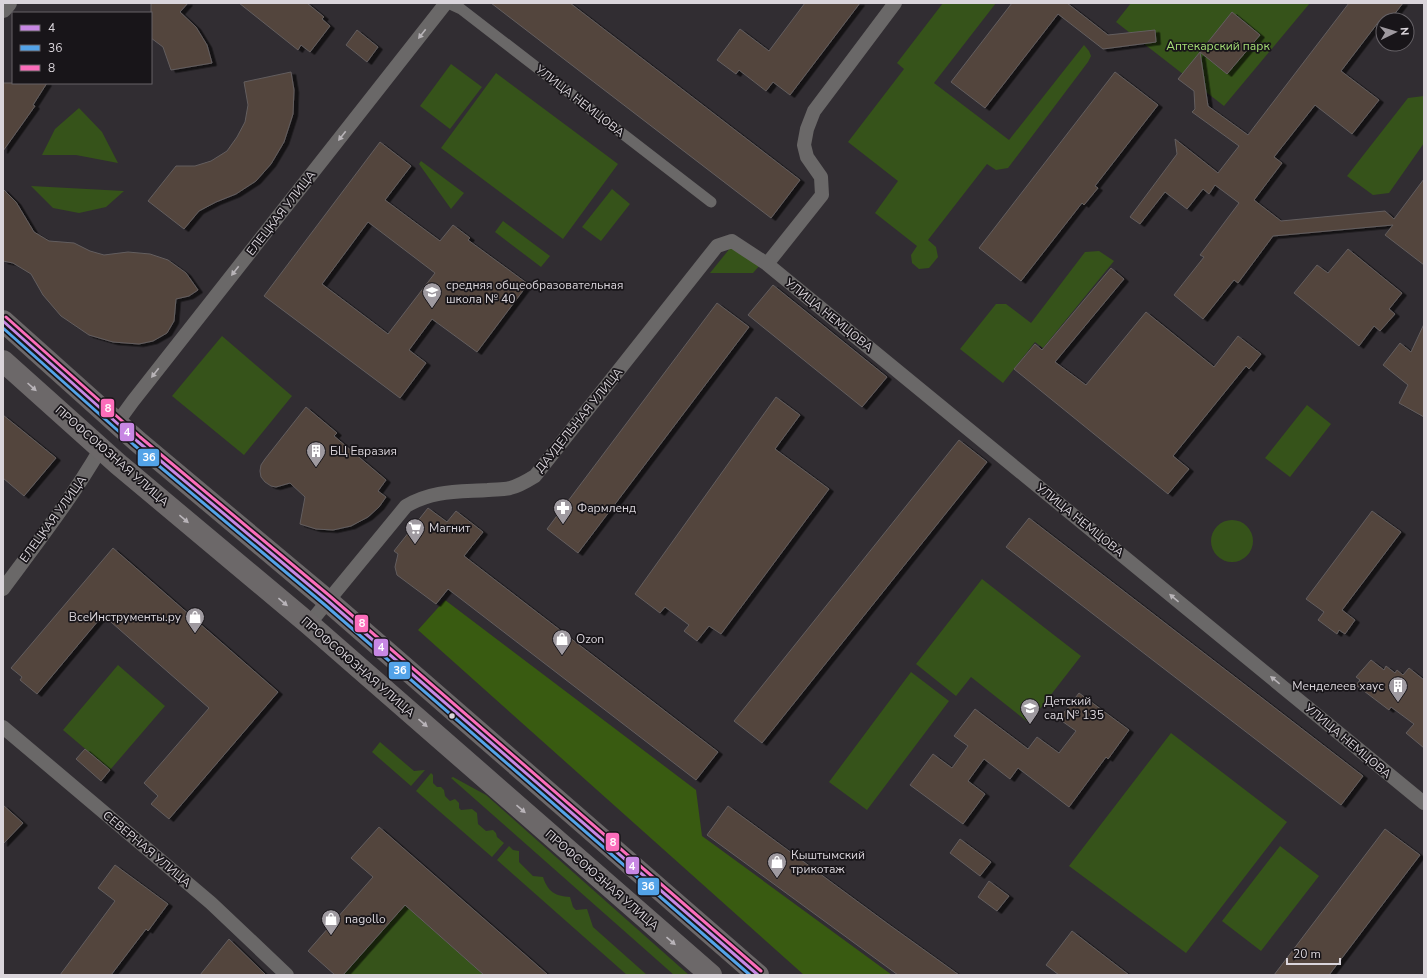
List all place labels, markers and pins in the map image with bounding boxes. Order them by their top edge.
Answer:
place label: средняя общеобразовательная школа № 40 [446,277,624,307]
school or university icon: средняя общеобразовательная школа № 40 [421,281,443,309]
building icon: БЦ Евразия [305,440,327,468]
place label: БЦ Евразия [330,443,397,459]
pharmacy icon: Фармленд [552,497,574,525]
place label: Фармленд [577,500,636,516]
supermarket icon: Магнит [404,517,426,545]
place label: Магнит [429,520,471,536]
shop icon: ВсеИнструменты.ру [184,606,206,634]
place label: ВсеИнструменты.ру [69,609,182,625]
shop icon: Ozon [551,628,573,656]
place label: Ozon [576,631,604,647]
building icon: Менделеев хаус [1387,675,1409,703]
place label: Менделеев хаус [1292,678,1384,694]
place label: Детский сад № 135 [1044,693,1104,723]
school or university icon: Детский сад № 135 [1019,697,1041,725]
unlabelled marker [447,711,457,721]
place label: Кыштымский трикотаж [791,847,865,877]
shop icon: Кыштымский трикотаж [766,851,788,879]
shop icon: nagollo [320,908,342,936]
place label: nagollo [345,911,386,927]

